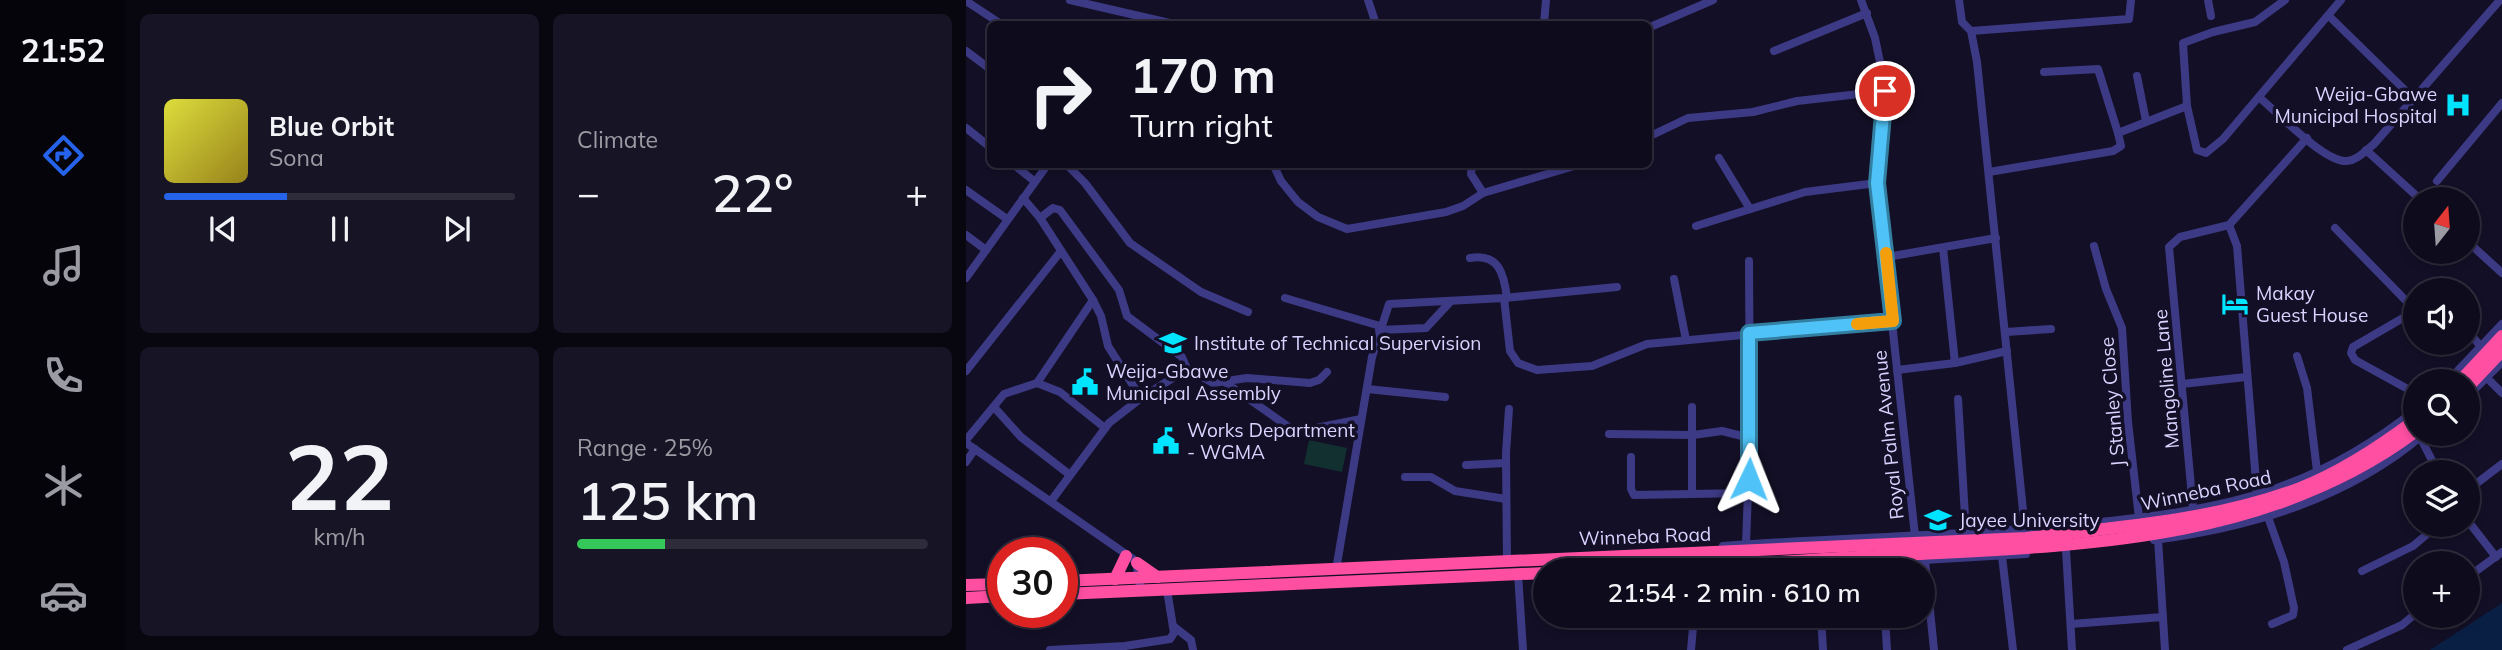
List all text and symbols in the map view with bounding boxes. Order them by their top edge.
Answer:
text: 21:52 [21,30,105,70]
text: 170 m [1130,44,1276,105]
icon: right [1015,49,1106,140]
pin [1855,61,1915,121]
icon: arrive [1866,72,1904,110]
place label: Weija-Gbawe Municipal Hospital [2275,82,2437,128]
hospital icon: Weija-Gbawe Municipal Hospital [2443,90,2473,120]
text: Turn right [1130,105,1273,145]
text: Blue Orbit [269,110,394,143]
text: Climate [577,125,658,154]
icon: directions [39,131,88,180]
text: Sona [269,143,324,172]
text: 22° [712,160,793,225]
text: − [577,169,600,217]
text: + [905,169,928,217]
north arrow [2403,187,2480,264]
map controls [2403,187,2480,628]
icon: previous [204,210,242,248]
icon: pause [321,210,359,248]
icon: next [438,210,476,248]
icon: music [39,241,88,290]
button: sound [2403,278,2480,355]
place label: Makay Guest House [2256,281,2368,327]
hotel icon: Makay Guest House [2220,289,2250,319]
street label: Mangoline Lane [2148,308,2184,450]
school or university icon: Institute of Technical Supervision [1158,328,1188,358]
place label: Institute of Technical Supervision [1194,331,1481,355]
street label: J Stanley Close [2094,336,2130,468]
street label: Royal Palm Avenue [1867,349,1909,521]
icon: phone [39,351,88,400]
place label: Weija-Gbawe Municipal Assembly [1106,359,1281,405]
public building icon: Weija-Gbawe Municipal Assembly [1070,367,1100,397]
button: search [2403,369,2480,446]
place label: Works Department - WGMA [1187,418,1355,464]
text: 22 [285,419,394,533]
public building icon: Works Department - WGMA [1151,426,1181,456]
text: Range · 25% [577,433,713,462]
position arrow [1712,442,1786,516]
button: layers [2403,460,2480,537]
icon: climate [39,461,88,510]
street label: Winneba Road [2139,464,2273,516]
text: 125 km [577,468,758,533]
school or university icon: Jayee University [1923,505,1953,535]
place label: Jayee University [1959,508,2100,532]
text: km/h [313,522,366,551]
street label: Winneba Road [1578,522,1712,550]
speed limit sign: 30 [987,537,1078,628]
button: + [2403,551,2480,628]
icon: car [39,571,88,620]
text: 21:54 · 2 min · 610 m [1607,576,1861,609]

